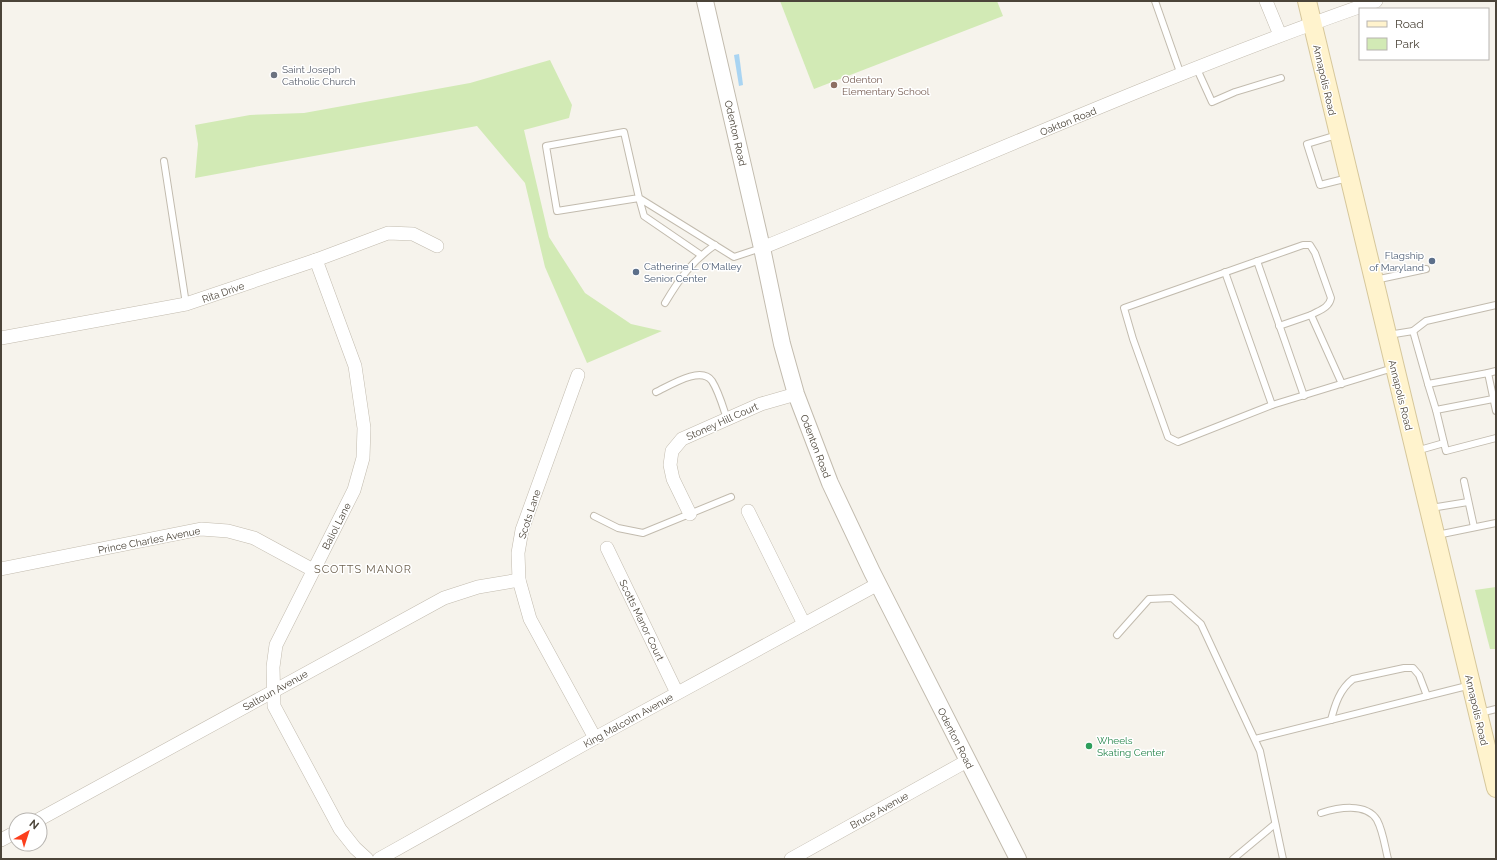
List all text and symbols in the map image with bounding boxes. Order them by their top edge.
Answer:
legend [1359,8,1489,60]
text: Road [1395,17,1424,31]
text: Park [1395,37,1420,51]
street label: Annapolis Road [1311,44,1338,117]
place label: Saint Joseph Catholic Church [282,64,356,87]
marker: Saint Joseph Catholic Church [269,70,279,80]
place label: Odenton Elementary School [842,74,930,97]
marker: Odenton Elementary School [829,80,839,90]
street label: Odenton Road [723,99,748,167]
street label: Oakton Road [1038,105,1098,138]
place label: Flagship of Maryland [1369,250,1424,273]
marker: Flagship of Maryland [1427,256,1437,266]
place label: Catherine L. O'Malley Senior Center [644,261,742,284]
marker: Catherine L. O'Malley Senior Center [631,267,641,277]
street label: Rita Drive [201,280,246,305]
street label: Annapolis Road [1386,359,1415,432]
street label: Stoney Hill Court [685,400,760,442]
street label: Odenton Road [798,413,833,479]
street label: Scots Lane [516,488,543,540]
street label: Baliol Lane [320,501,353,551]
street label: Prince Charles Avenue [97,525,201,556]
district label: SCOTTS MANOR [314,563,412,576]
street label: Scotts Manor Court [617,578,666,663]
street label: Saltoun Avenue [241,668,310,713]
street label: Annapolis Road [1463,674,1490,747]
street label: King Malcolm Avenue [582,691,675,750]
street label: Odenton Road [935,706,976,771]
place label: Wheels Skating Center [1097,735,1165,758]
marker: Wheels Skating Center [1084,741,1094,751]
street label: Bruce Avenue [848,790,910,831]
north arrow [8,812,48,852]
text: N [27,817,41,832]

